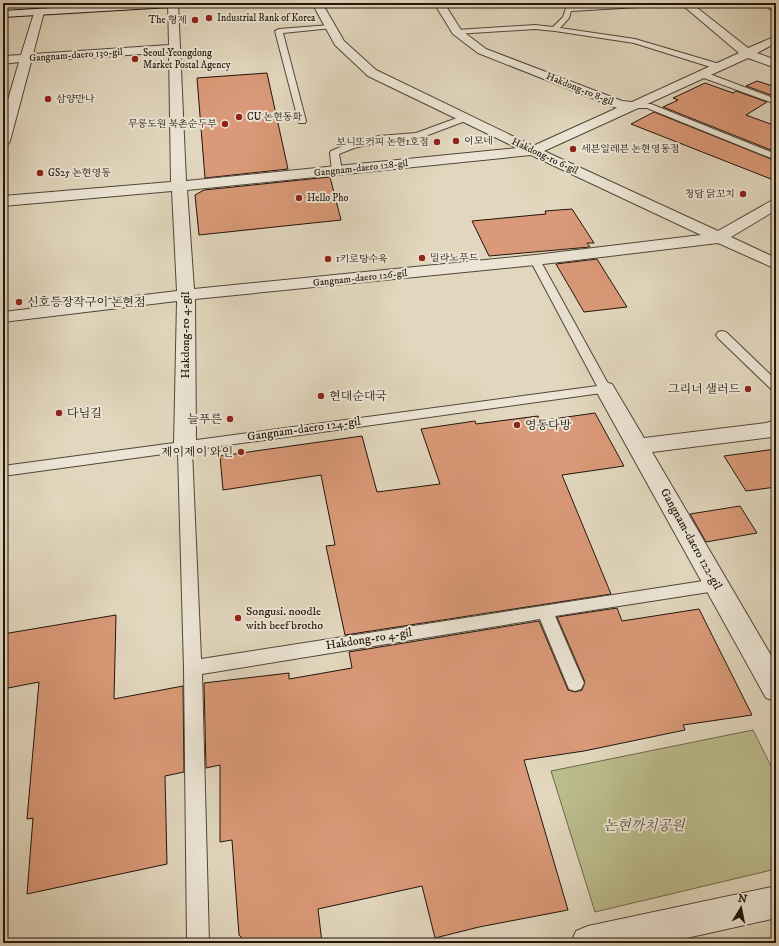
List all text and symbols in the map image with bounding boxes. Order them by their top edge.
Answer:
place label: Industrial Bank of Korea [217,12,316,24]
marker: Industrial Bank of Korea [204,13,214,23]
place label: The 형제 [149,14,187,26]
marker: The 형제 [190,15,200,25]
street label: Gangnam-daero 130-gil [29,46,123,64]
place label: Seoul Yeongdong Market Postal Agency [143,47,231,71]
marker: Seoul Yeongdong Market Postal Agency [130,54,140,64]
street label: Hakdong-ro 8-gil [544,70,616,108]
place label: 삼양만나 [56,93,95,105]
marker: 삼양만나 [43,94,53,104]
place label: CU 논현동화 [247,111,303,123]
marker: CU 논현동화 [234,112,244,122]
place label: 무릉도원 북촌순두부 [128,118,217,130]
marker: 무릉도원 북촌순두부 [220,119,230,129]
place label: 이모네 [464,135,493,147]
street label: Hakdong-ro 6-gil [510,135,580,177]
place label: 보니또커피 논현1호점 [336,136,429,148]
marker: 이모네 [451,136,461,146]
marker: 보니또커피 논현1호점 [432,137,442,147]
place label: 세븐일레븐 논현영동점 [581,143,680,155]
marker: 세븐일레븐 논현영동점 [568,144,578,154]
street label: Gangnam-daero 128-gil [313,157,409,179]
place label: GS25 논현영동 [48,167,111,179]
marker: GS25 논현영동 [35,168,45,178]
place label: 청담 닭꼬치 [685,188,735,200]
marker: 청담 닭꼬치 [738,189,748,199]
place label: Hello Pho [307,192,348,204]
marker: Hello Pho [294,193,304,203]
place label: 밀라노푸드 [430,252,479,264]
place label: 1키로탕수육 [336,253,388,265]
marker: 밀라노푸드 [417,253,427,263]
marker: 1키로탕수육 [323,254,333,264]
street label: Gangnam-daero 126-gil [312,267,408,289]
street label: Hakdong-ro 4-gil [178,291,193,379]
place label: 신호등장작구이 논현점 [27,295,146,310]
marker: 신호등장작구이 논현점 [14,297,24,307]
place label: 그리너 샐러드 [668,382,740,397]
marker: 그리너 샐러드 [743,384,753,394]
place label: 현대순대국 [329,389,387,404]
marker: 현대순대국 [316,391,326,401]
place label: 다님길 [67,406,102,421]
marker: 다님길 [54,408,64,418]
place label: 늘푸른 [187,412,222,427]
marker: 늘푸른 [225,414,235,424]
street label: Gangnam-daero 124-gil [246,414,362,444]
place label: 영동다방 [525,418,572,433]
marker: 영동다방 [512,420,522,430]
place label: 제이제이 와인 [161,445,233,460]
marker: 제이제이 와인 [236,447,246,457]
street label: Gangnam-daero 122-gil [657,486,725,593]
place label: Songusi. noodle with beef brotho [245,604,323,633]
marker: Songusi. noodle with beef brotho [233,613,243,623]
street label: Hakdong-ro 4-gil [325,625,414,653]
park label: 논현까치공원 [603,817,686,835]
north arrow [721,888,761,928]
text: N [737,891,748,907]

